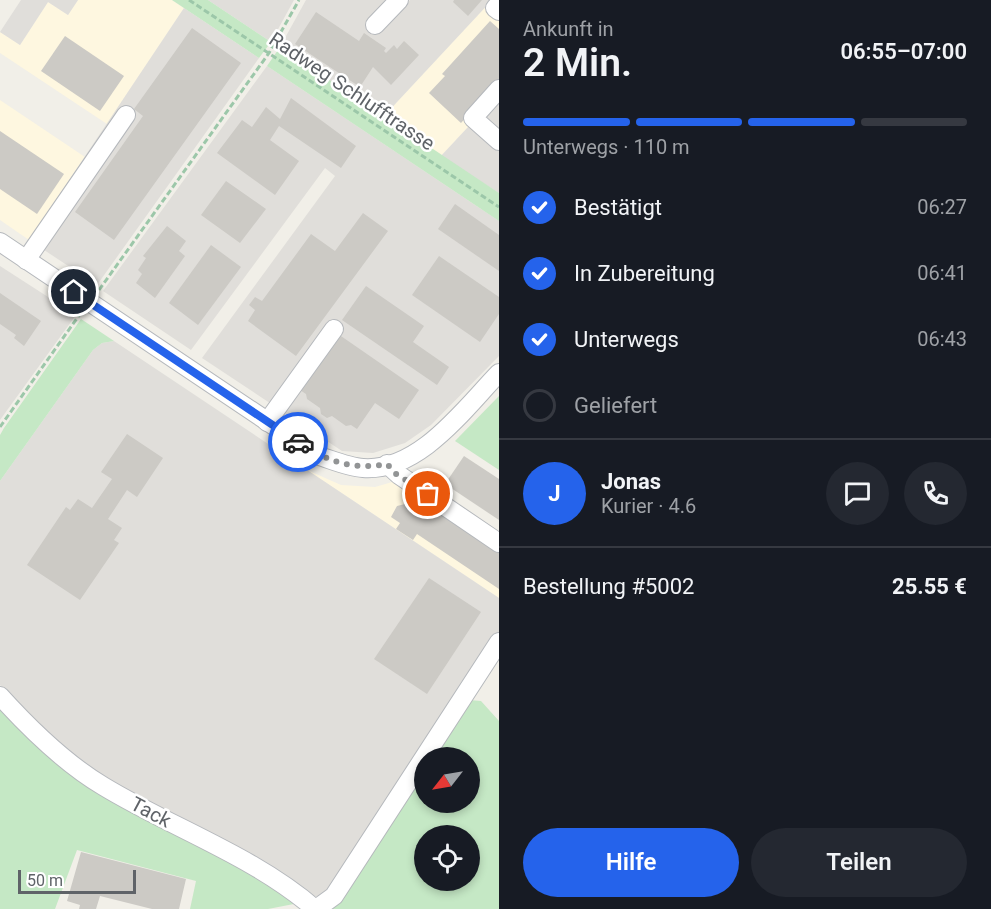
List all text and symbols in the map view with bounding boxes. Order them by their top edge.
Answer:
text: Ankunft in [523,17,614,41]
street label: Radweg Schlufftrasse [265,27,439,155]
text: 06:55–07:00 [840,39,967,64]
text: 2 Min. [523,40,632,86]
text: Unterwegs · 110 m [523,135,690,159]
icon: check [523,191,556,224]
text: Bestätigt [574,195,662,220]
text: 06:27 [917,195,967,219]
icon: check [523,257,556,290]
text: In Zubereitung [574,261,715,286]
text: 06:41 [917,261,967,285]
pin [48,266,99,317]
icon: home [57,275,90,308]
icon: check [523,323,556,356]
text: Unterwegs [574,327,679,352]
text: 06:43 [917,327,967,351]
text: Geliefert [574,393,657,418]
courier [268,412,328,472]
icon: car [282,426,315,459]
button: chat [826,462,889,525]
button: phone [904,462,967,525]
pin [402,468,453,519]
text: Jonas [601,469,661,494]
icon: bag [411,477,444,510]
text: J [548,481,561,506]
text: Kurier · 4.6 [601,494,696,518]
text: Bestellung #5002 [523,574,694,599]
text: 25.55 € [892,574,967,599]
north arrow [414,747,480,813]
map controls [414,747,480,891]
street label: Tack [127,791,176,833]
button: locate [414,825,480,891]
button: Hilfe [523,828,739,897]
button: Teilen [751,828,967,897]
scale bar [18,867,136,894]
text: 50 m [27,871,63,890]

